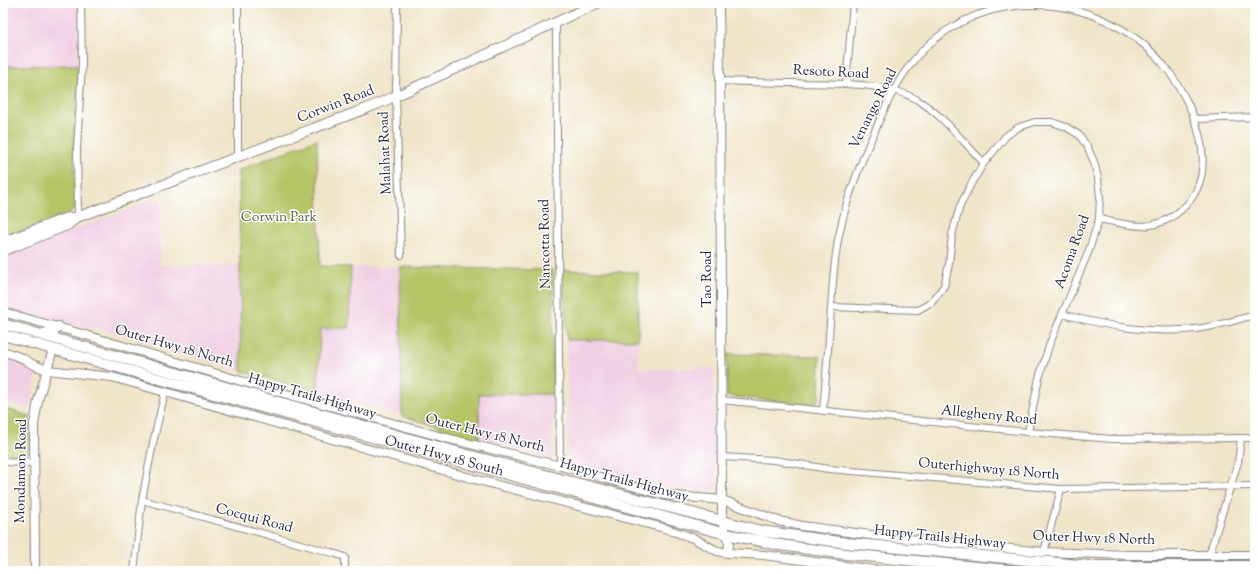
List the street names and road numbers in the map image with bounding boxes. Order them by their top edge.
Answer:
street label: Resoto Road [792,61,870,85]
street label: Venango Road [845,65,903,153]
street label: Corwin Road [295,81,377,129]
street label: Malahat Road [375,111,397,195]
street label: Nancotta Road [535,199,557,289]
street label: Acoma Road [1050,212,1096,292]
street label: Tao Road [698,250,718,307]
street label: Outer Hwy 18 North [112,320,236,374]
street label: Happy Trails Highway [246,369,379,425]
street label: Allegheny Road [940,401,1038,431]
street label: Outer Hwy 18 North [423,409,547,459]
street label: Mondamon Road [11,418,33,523]
street label: Outer Hwy 18 South [382,431,506,483]
street label: Happy Trails Highway [557,454,691,508]
street label: Outerhighway 18 North [917,454,1061,486]
street label: Cocqui Road [213,499,295,539]
street label: Happy Trails Highway [873,521,1007,555]
street label: Outer Hwy 18 North [1032,527,1156,551]

